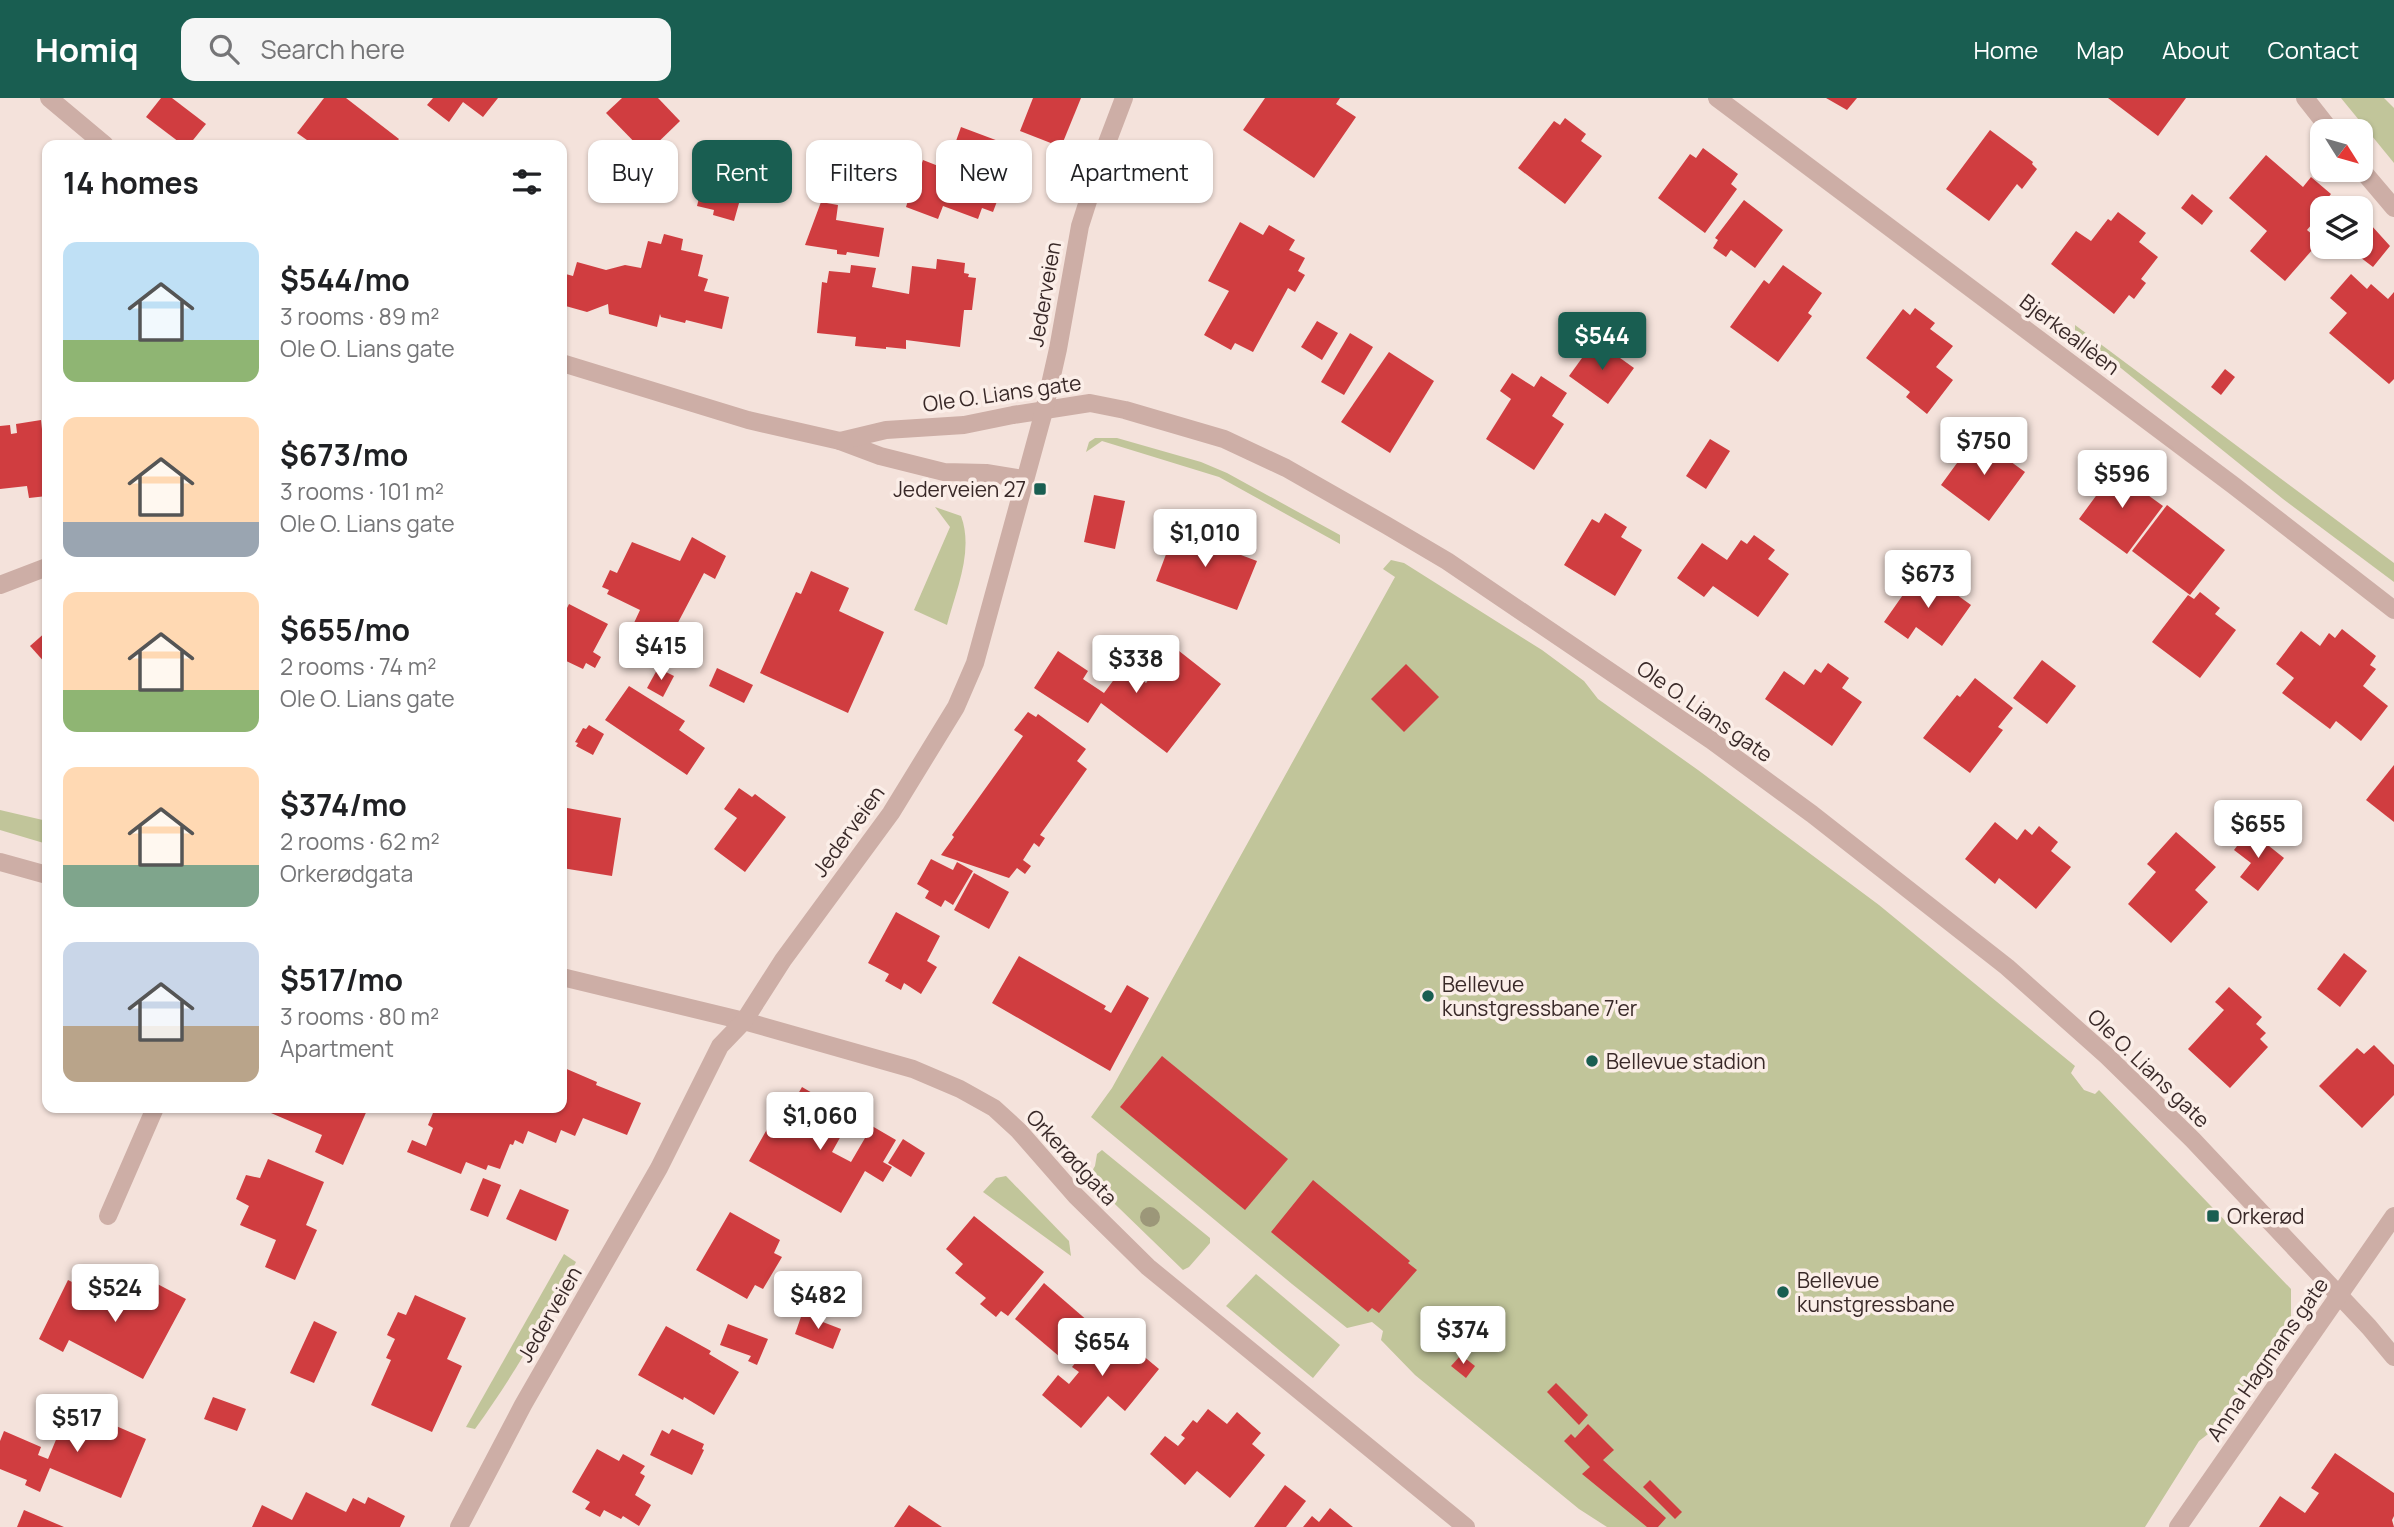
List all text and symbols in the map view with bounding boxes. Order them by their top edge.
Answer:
search box [181,18,671,81]
text: Homiq [35,27,139,72]
icon: search [205,30,243,68]
text: Search here [261,31,405,67]
text: Home [1973,33,2038,66]
text: Map [2076,33,2124,66]
text: About [2162,33,2230,66]
text: Contact [2268,33,2359,66]
north arrow [2310,119,2373,182]
map controls [2310,119,2373,259]
chip: Buy [588,140,678,203]
chip: Rent [692,140,792,203]
chip: Filters [806,140,922,203]
chip: New [936,140,1032,203]
chip: Apartment [1046,140,1213,203]
text: 14 homes [63,162,199,203]
icon: filters [508,163,546,201]
button: layers [2310,196,2373,259]
street label: Jederveien [1021,239,1067,349]
text: $544/mo [280,259,410,300]
icon: home [119,270,203,354]
street label: Bjerkeallèen [2014,287,2126,381]
text: 3 rooms · 89 m² [280,300,440,332]
pin: $544 [1561,313,1643,372]
text: $544 [1574,319,1630,351]
text: Ole O. Lians gate [280,332,455,364]
street label: Ole O. Lians gate [921,368,1083,418]
pin: $750 [1943,418,2025,477]
text: $750 [1956,424,2012,456]
text: $673/mo [280,434,408,475]
icon: home [119,445,203,529]
pin: $596 [2081,450,2163,510]
text: $596 [2094,457,2150,489]
text: 3 rooms · 101 m² [280,475,444,507]
place label: Jederveien 27 [893,475,1026,503]
marker: Jederveien 27 [1032,481,1048,497]
text: Ole O. Lians gate [280,507,455,539]
pin: $1,010 [1148,510,1262,569]
text: $1,010 [1170,516,1240,548]
pin: $673 [1887,550,1969,610]
text: $673 [1901,557,1955,589]
text: $655/mo [280,609,410,650]
icon: home [119,620,203,704]
pin: $415 [620,622,702,682]
text: $415 [635,629,687,661]
pin: $338 [1095,636,1177,695]
text: $338 [1108,642,1164,674]
text: 2 rooms · 74 m² [280,650,436,682]
street label: Ole O. Lians gate [1632,654,1778,768]
text: Ole O. Lians gate [280,682,455,714]
street label: Jederveien [805,780,891,882]
text: $374/mo [280,784,407,825]
icon: home [119,795,203,879]
pin: $655 [2217,800,2299,860]
text: $655 [2230,807,2286,839]
text: 2 rooms · 62 m² [280,825,440,857]
text: Orkerødgata [280,857,413,889]
text: $517/mo [280,959,403,1000]
icon: home [119,970,203,1054]
place label: Bellevue kunstgressbane 7'er [1442,970,1638,1022]
marker: Bellevue kunstgressbane 7'er [1420,988,1436,1004]
text: 3 rooms · 80 m² [280,1000,439,1032]
street label: Ole O. Lians gate [2082,1002,2216,1134]
text: Apartment [280,1032,394,1064]
place label: Bellevue stadion [1606,1047,1766,1075]
marker: Bellevue stadion [1584,1053,1600,1069]
pin: $1,060 [763,1093,877,1152]
text: $1,060 [782,1099,858,1131]
street label: Orkerødgata [1020,1103,1124,1211]
place label: Orkerød [2227,1202,2304,1230]
marker: Orkerød [2205,1208,2221,1224]
street label: Jederveien [510,1261,588,1367]
pin: $524 [74,1264,156,1324]
place label: Bellevue kunstgressbane [1797,1266,1955,1318]
text: $524 [88,1271,142,1303]
street label: Anna Hagmans gate [2200,1271,2334,1447]
pin: $482 [777,1272,859,1331]
text: $482 [790,1278,846,1310]
marker: Bellevue kunstgressbane [1775,1284,1791,1300]
pin: $374 [1422,1306,1504,1366]
text: $374 [1436,1313,1490,1345]
pin: $654 [1061,1318,1143,1378]
text: $654 [1074,1325,1130,1357]
pin: $517 [36,1394,118,1454]
text: $517 [52,1401,102,1433]

